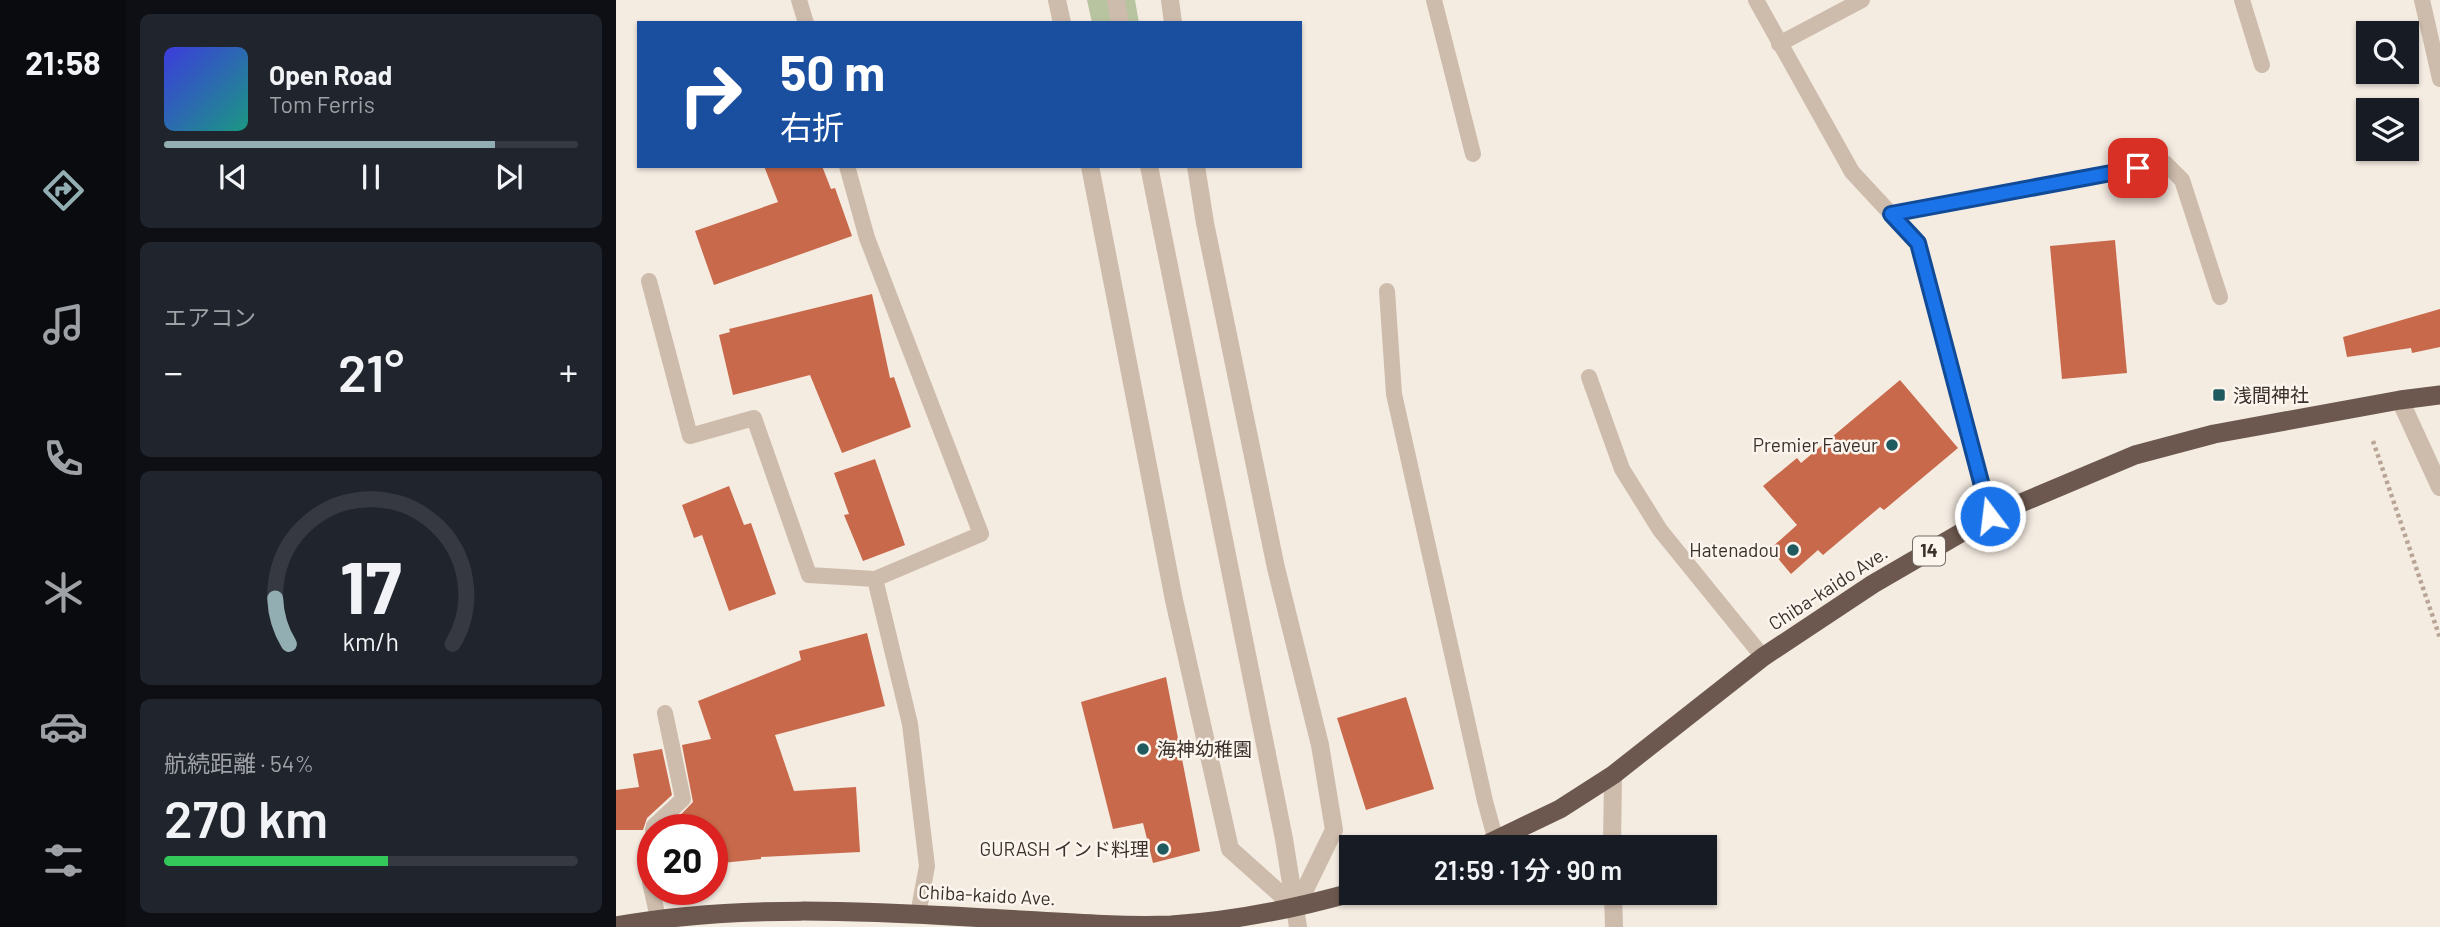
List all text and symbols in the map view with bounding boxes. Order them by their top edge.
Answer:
map controls [2356,21,2419,161]
button: search [2356,21,2419,84]
text: 50 m [780,42,885,101]
text: 21:58 [25,43,101,81]
icon: right [665,49,756,140]
text: Open Road [269,59,392,90]
text: Tom Ferris [269,90,375,118]
button: layers [2356,98,2419,161]
text: 右折 [780,107,844,145]
pin [2108,138,2168,198]
icon: arrive [2119,149,2157,187]
icon: previous [214,158,252,196]
icon: pause [352,158,390,196]
icon: next [490,158,528,196]
icon: directions [39,166,88,215]
icon: music [39,300,88,349]
text: エアコン [164,303,256,331]
text: 21° [338,340,404,402]
text: − [164,348,183,394]
text: + [559,348,578,394]
place label: 浅間神社 [2233,383,2309,406]
marker: 浅間神社 [2211,387,2227,403]
place label: Premier Faveur [1753,433,1878,456]
icon: phone [39,434,88,483]
marker: Premier Faveur [1884,437,1900,453]
position arrow [1953,479,2027,553]
road number: 14 [1913,536,1945,566]
place label: Hatenadou [1689,538,1779,561]
text: 17 [340,541,402,629]
street label: Chiba-kaido Ave. [1764,541,1892,635]
marker: Hatenadou [1785,542,1801,558]
icon: climate [39,568,88,617]
text: km/h [343,625,399,655]
icon: car [39,702,88,751]
place label: 海神幼稚園 [1157,737,1252,760]
marker: 海神幼稚園 [1135,741,1151,757]
text: 航続距離 · 54% [164,749,314,777]
text: 270 km [164,786,328,848]
speed limit sign: 20 [637,814,728,905]
icon: filters [39,836,88,885]
place label: GURASH インド料理 [980,837,1149,860]
marker: GURASH インド料理 [1155,841,1171,857]
text: 21:59 · 1 分 · 90 m [1434,854,1622,885]
street label: Chiba-kaido Ave. [918,879,1056,910]

